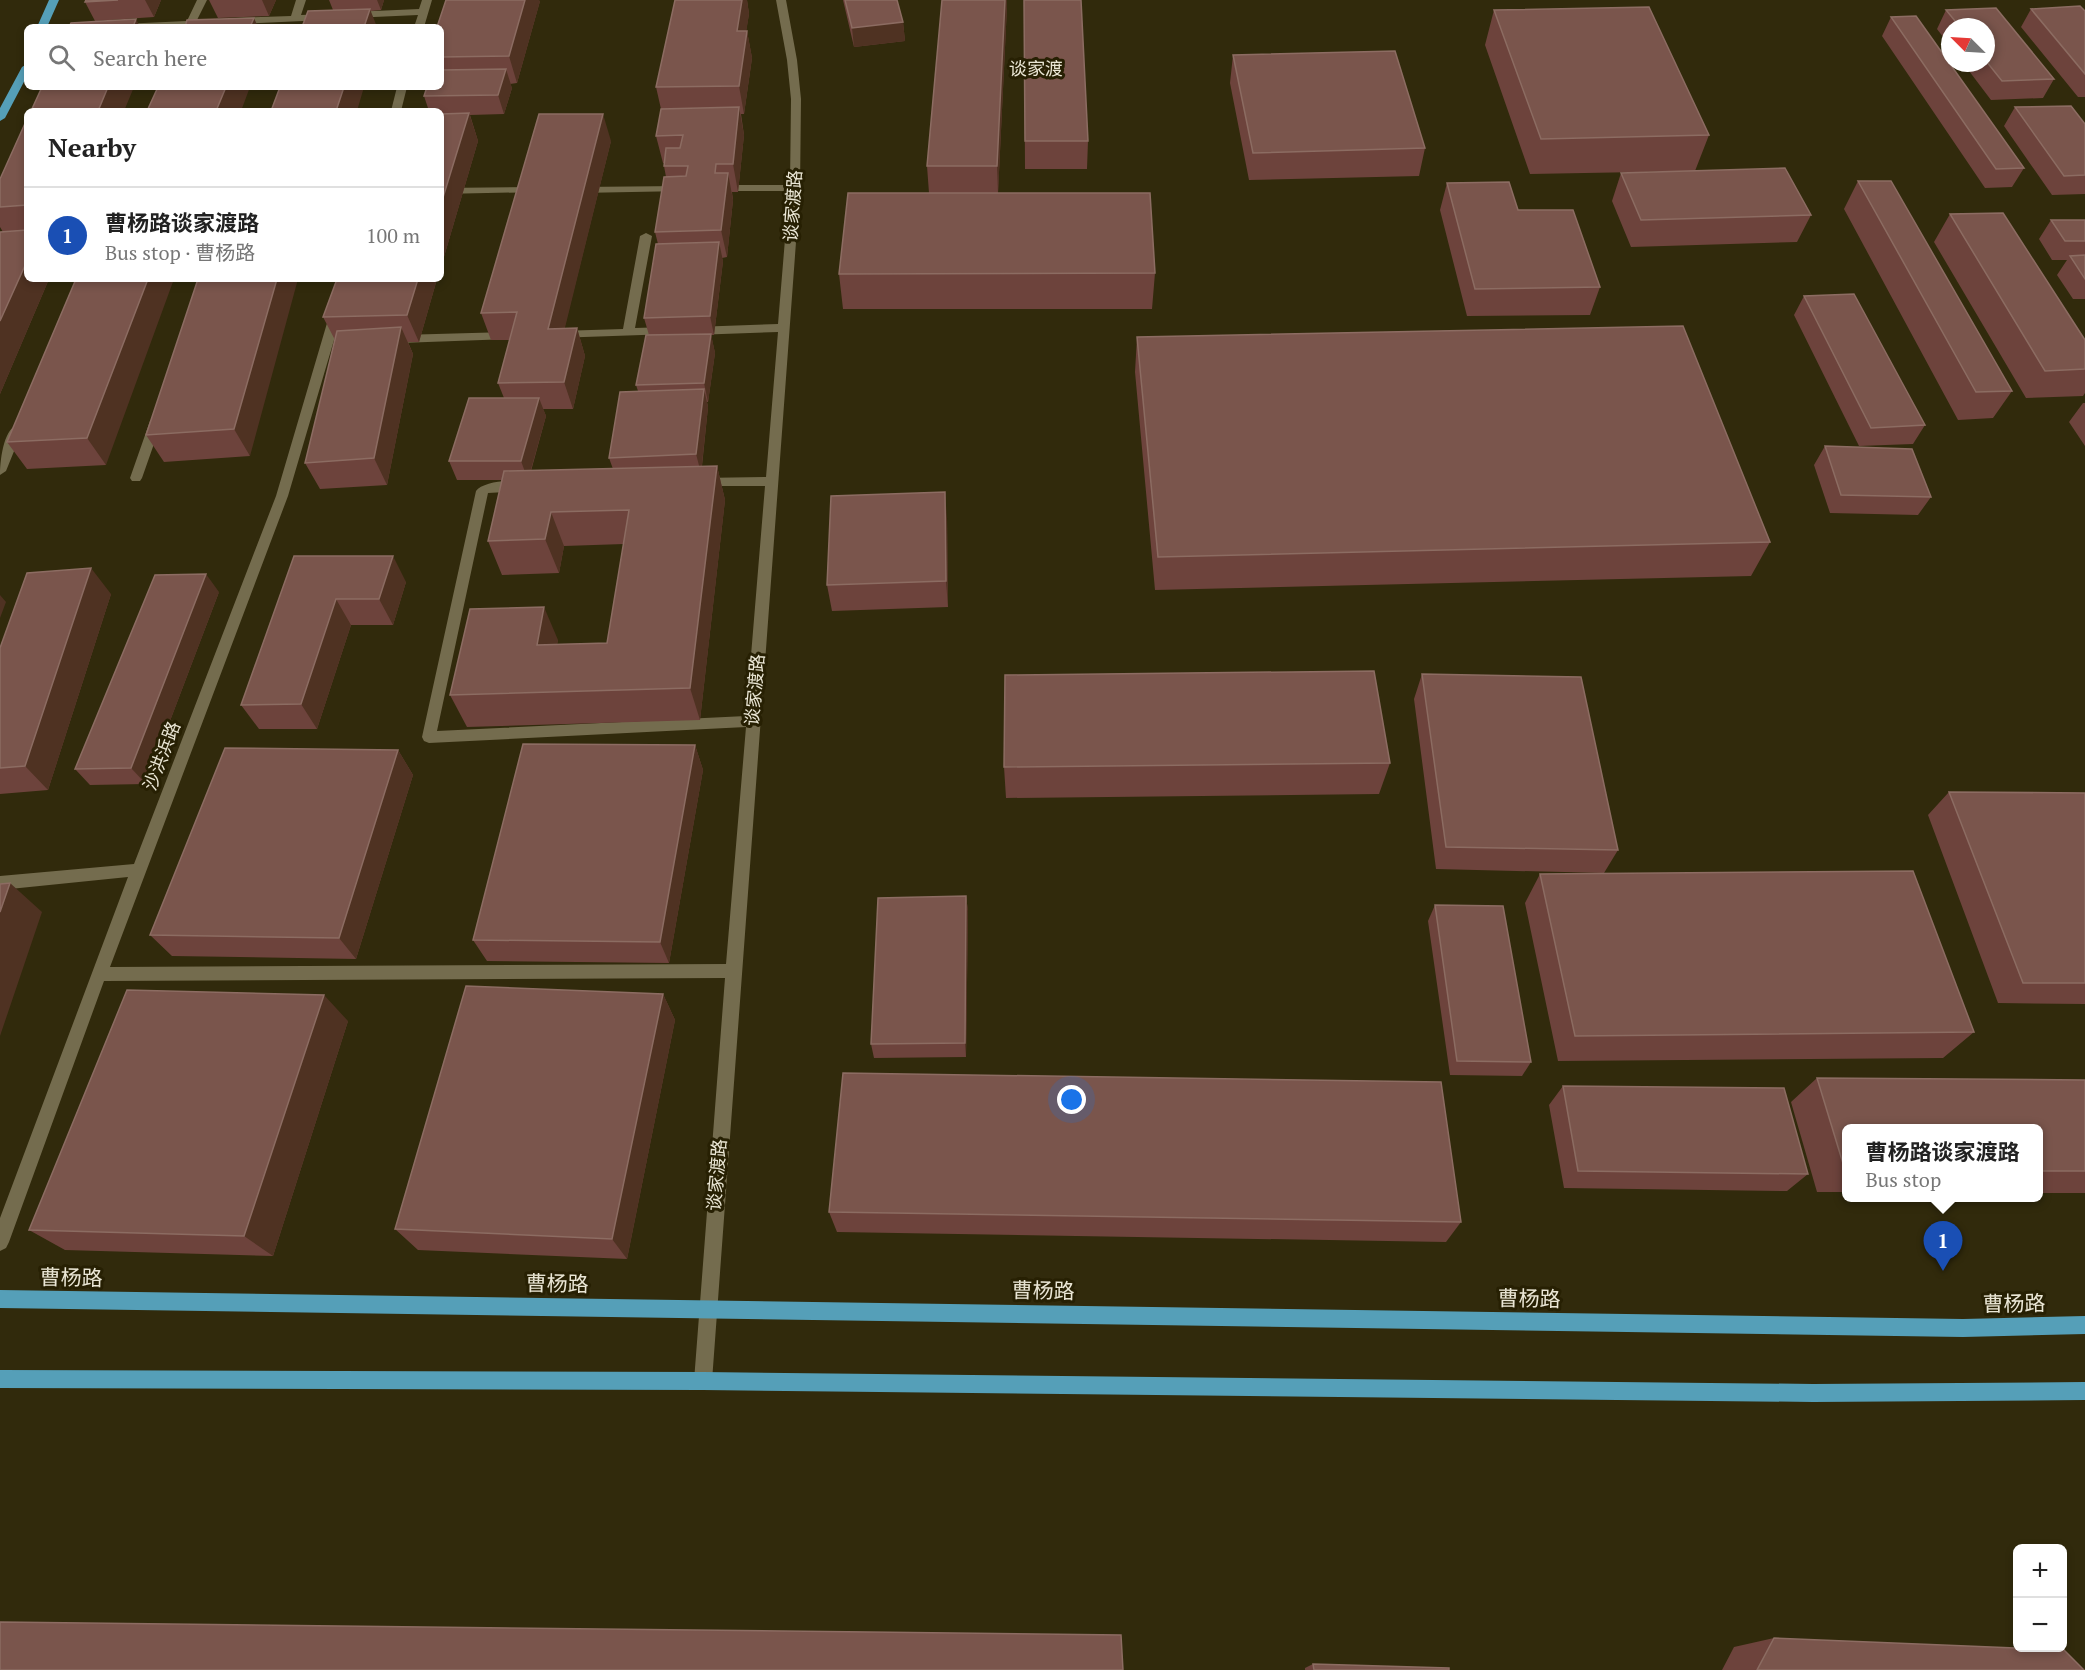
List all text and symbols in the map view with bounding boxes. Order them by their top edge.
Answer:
north arrow [1941,18,1995,72]
search box [24,24,444,90]
icon: search [45,41,78,74]
text: Search here [93,43,207,72]
district label: 谈家渡 [1009,56,1063,80]
text: Nearby [48,130,136,164]
street label: 谈家渡路 [778,169,806,243]
text: 曹杨路谈家渡路 [105,208,259,237]
text: 1 [62,222,73,249]
text: 100 m [366,222,420,249]
text: Bus stop · 曹杨路 [105,239,255,266]
street label: 谈家渡路 [739,653,769,727]
street label: 沙洪浜路 [137,718,185,794]
your location [1057,1085,1086,1114]
popup [1842,1124,2043,1202]
text: 曹杨路谈家渡路 [1865,1137,2020,1166]
street label: 谈家渡路 [701,1138,731,1212]
text: Bus stop [1865,1166,1941,1193]
pin: 1 [1924,1222,1962,1271]
street label: 曹杨路 [39,1262,103,1292]
street label: 曹杨路 [525,1268,589,1298]
street label: 曹杨路 [1011,1275,1075,1305]
street label: 曹杨路 [1497,1283,1561,1313]
street label: 曹杨路 [1982,1288,2046,1318]
map controls [2013,1544,2067,1652]
button: + [2013,1544,2067,1598]
button: − [2013,1598,2067,1652]

